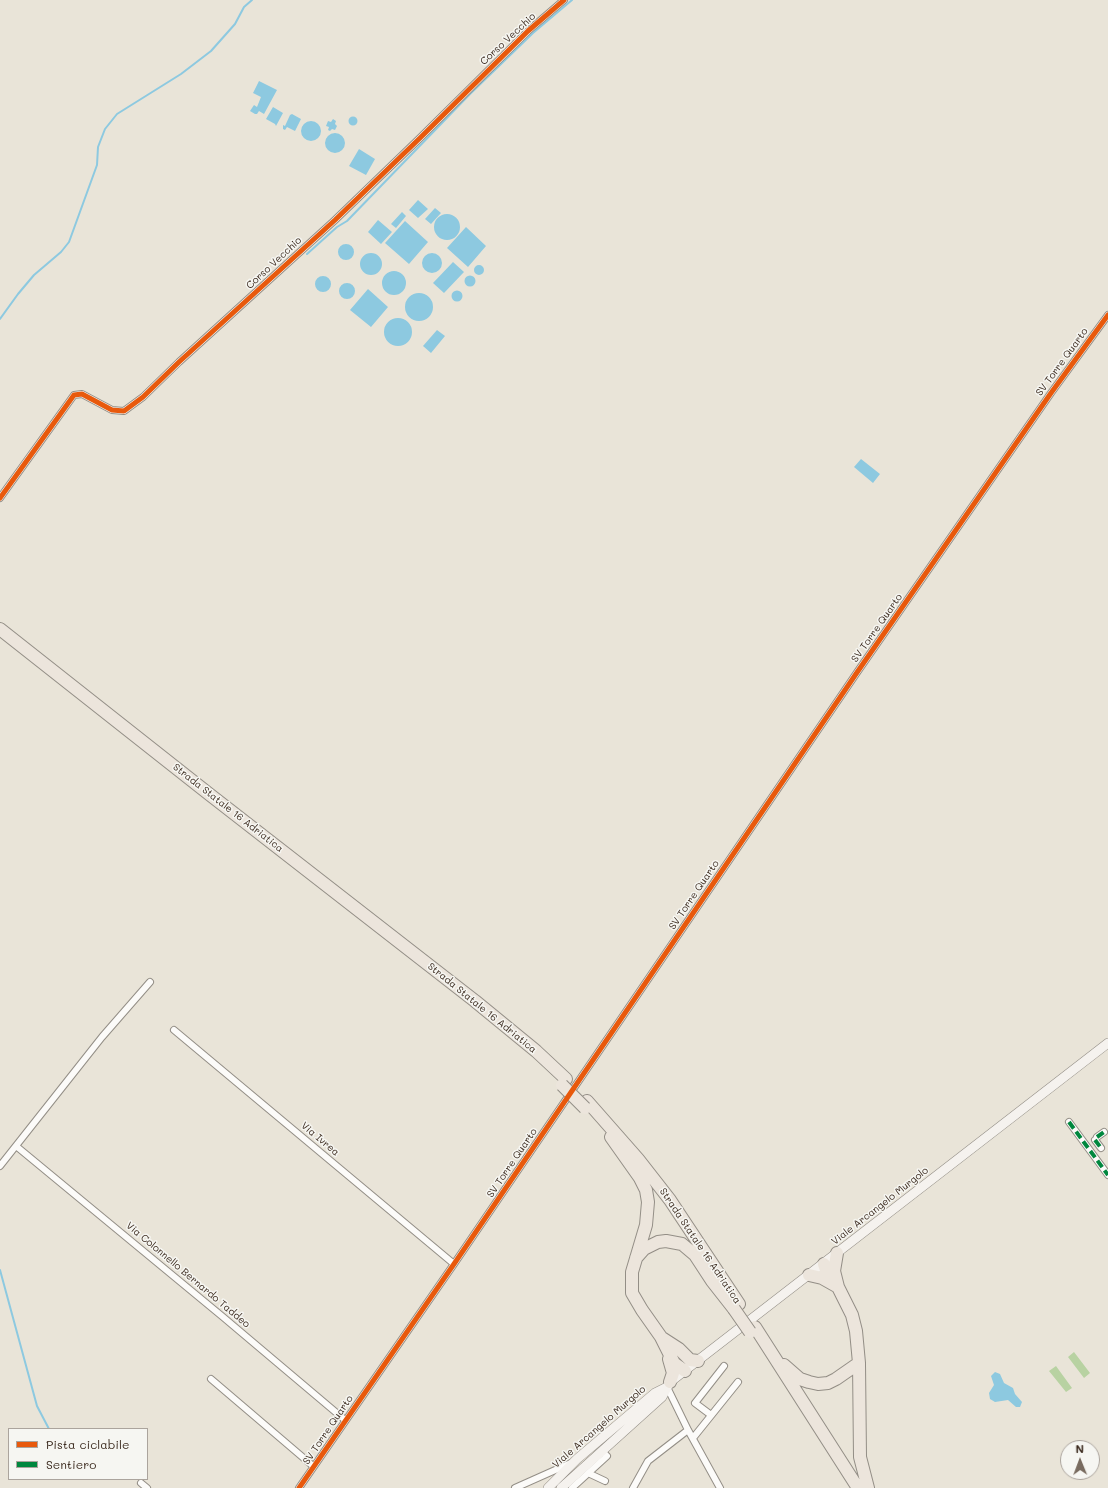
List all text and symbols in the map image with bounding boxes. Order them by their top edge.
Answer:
street label: Corso Vecchio [478,10,538,68]
street label: Corso Vecchio [244,234,304,292]
street label: SV Torre Quarto [1033,326,1091,398]
street label: SV Torre Quarto [849,591,905,665]
street label: Strada Statale 16 Adriatica [170,761,286,855]
street label: SV Torre Quarto [666,858,722,932]
street label: Strada Statale 16 Adriatica [425,960,539,1056]
street label: Via Ivrea [299,1120,341,1158]
street label: SV Torre Quarto [484,1126,540,1200]
street label: Viale Arcangelo Murgolo [829,1164,931,1248]
street label: Strada Statale 16 Adriatica [657,1186,743,1306]
street label: Via Colonnello Bernardo Taddeo [124,1220,252,1330]
street label: Viale Arcangelo Murgolo [550,1383,648,1471]
street label: SV Torre Quarto [300,1393,356,1467]
legend [8,1428,148,1480]
text: Pista ciclabile [46,1436,129,1452]
north arrow [1060,1440,1100,1480]
text: N [1075,1441,1084,1456]
text: Sentiero [46,1456,96,1472]

